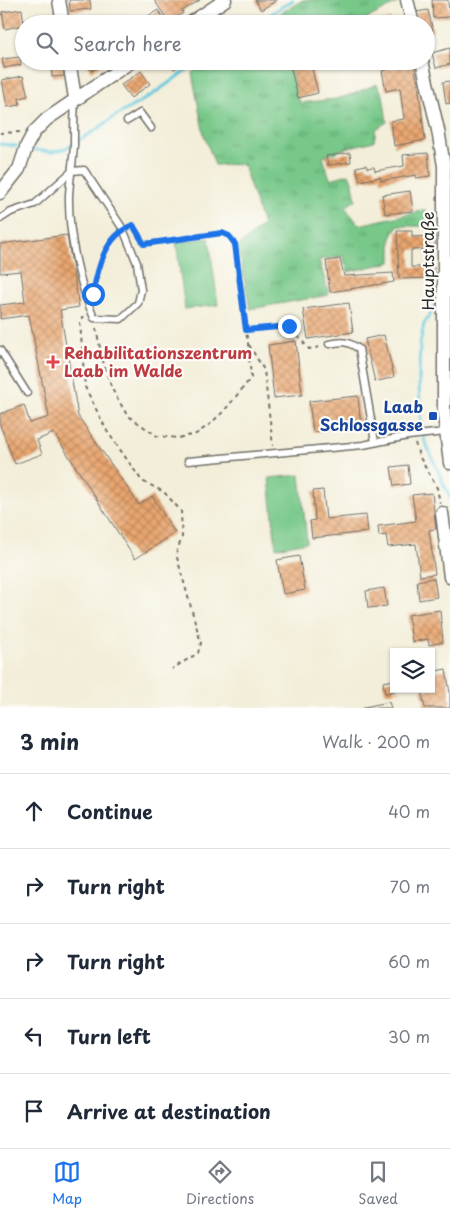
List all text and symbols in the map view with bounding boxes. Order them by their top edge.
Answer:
search box [15,15,435,70]
icon: search [33,29,61,57]
text: Search here [73,29,182,57]
street label: Hauptstraße [415,211,439,311]
route start [82,283,105,306]
route end [278,315,301,338]
place label: Rehabilitationszentrum Laab im Walde [64,340,252,382]
marker: Rehabilitationszentrum Laab im Walde [46,355,60,369]
place label: Laab Schlossgasse [320,394,423,436]
marker: Laab Schlossgasse [427,410,439,422]
map controls [390,648,435,693]
button: layers [390,648,435,693]
text: 3 min [20,725,79,757]
text: Walk · 200 m [322,729,430,753]
icon: ahead [20,797,48,825]
text: Continue [67,797,153,825]
text: 40 m [388,799,430,823]
icon: right [20,872,48,900]
text: Turn right [67,872,165,900]
text: 70 m [390,874,430,898]
icon: right [20,947,48,975]
text: Turn right [67,947,165,975]
text: 60 m [388,949,430,973]
icon: left [20,1022,48,1050]
text: Turn left [67,1022,151,1050]
text: 30 m [388,1024,430,1048]
icon: arrive [20,1097,48,1125]
text: Arrive at destination [67,1097,271,1125]
tab: Map [52,1158,82,1209]
tab: Directions [186,1158,254,1209]
tab: Saved [358,1158,398,1209]

